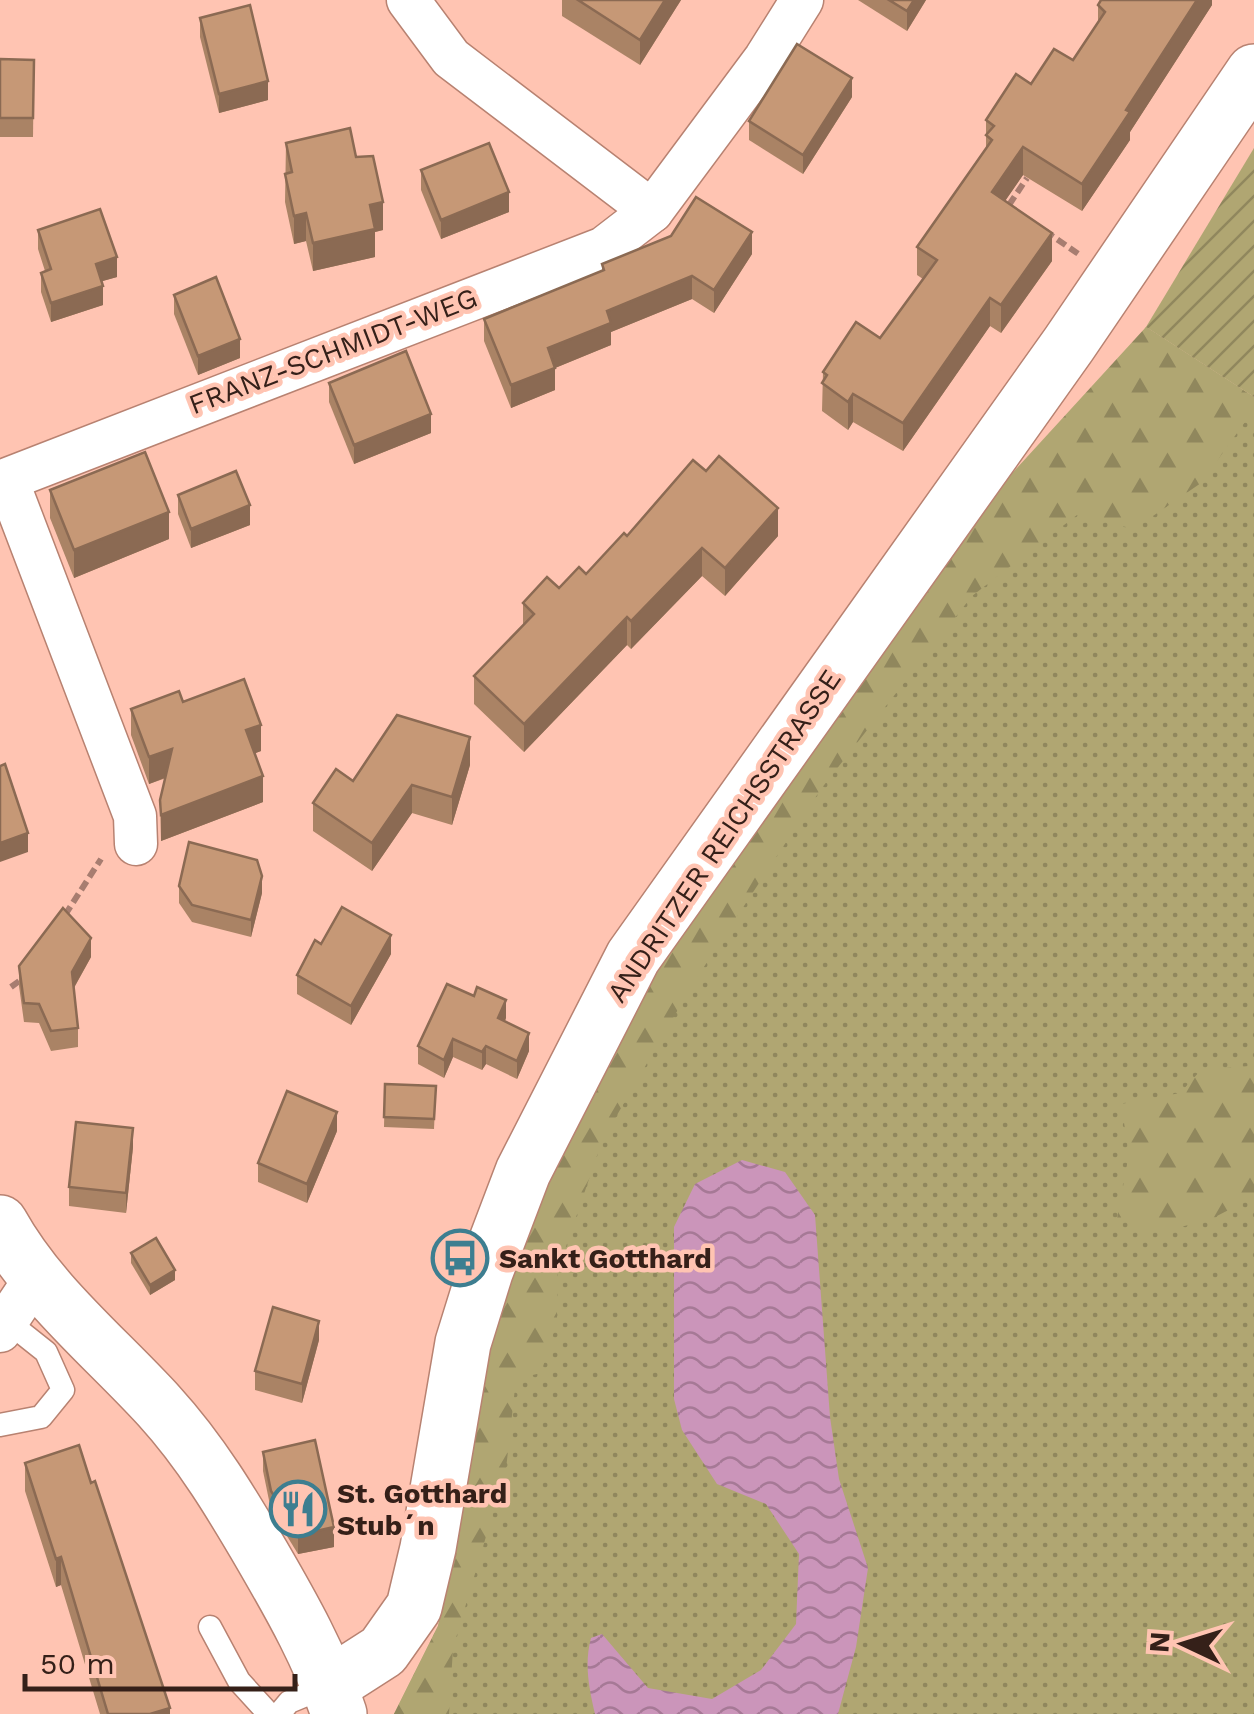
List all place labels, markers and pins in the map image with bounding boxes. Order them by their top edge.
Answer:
bus stop icon: Sankt Gotthard [430,1228,490,1288]
place label: Sankt Gotthard [499,1242,712,1275]
place label: St. Gotthard Stub´n [337,1477,507,1542]
restaurant icon: St. Gotthard Stub´n [268,1479,328,1539]

